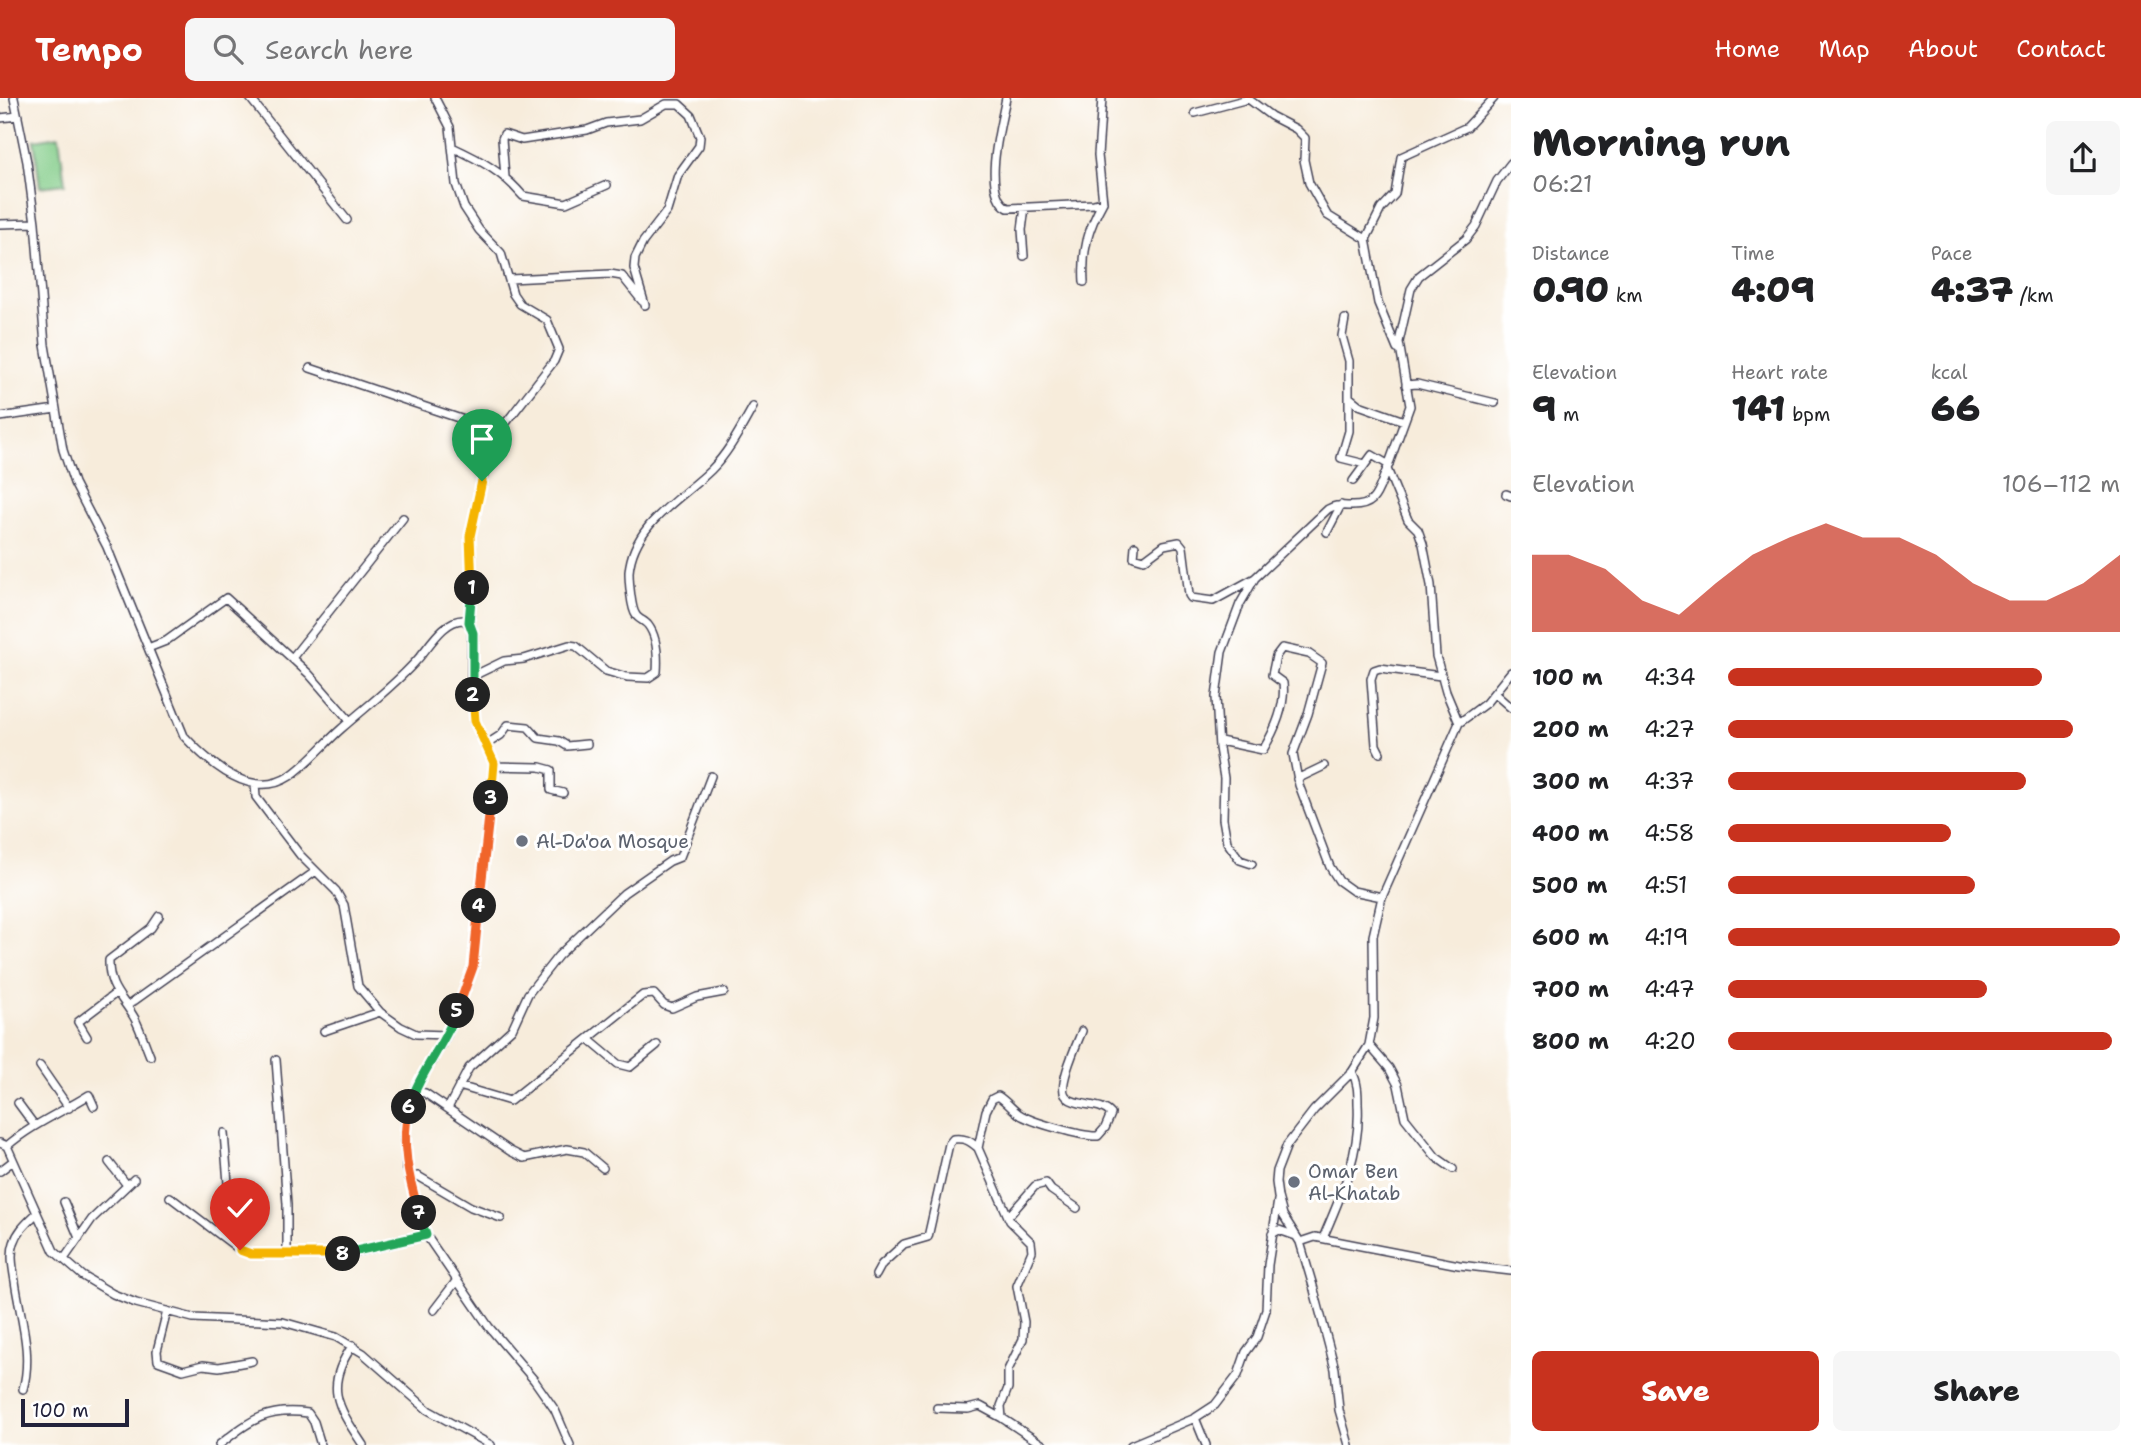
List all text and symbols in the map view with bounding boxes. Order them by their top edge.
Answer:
search box [185,18,675,81]
text: Tempo [35,27,143,72]
icon: search [209,30,247,68]
text: Search here [265,32,414,67]
text: Home [1714,33,1780,65]
text: Map [1818,33,1870,65]
text: About [1908,33,1978,65]
text: Contact [2016,33,2106,65]
text: Morning run [1532,117,1790,168]
button: share [2046,121,2120,195]
text: 06:21 [1532,169,1593,199]
text: Distance [1532,241,1610,266]
text: Time [1731,241,1775,266]
text: Pace [1931,241,1972,266]
text: 0.90 [1532,266,1609,313]
text: 4:09 [1731,266,1815,313]
text: 4:37 [1931,266,2013,313]
text: km [1609,283,1643,308]
text: /km [2013,283,2054,308]
text: Elevation [1532,360,1617,385]
text: Heart rate [1731,360,1828,385]
text: kcal [1931,360,1968,385]
text: 9 [1532,385,1557,432]
text: 141 [1731,385,1786,432]
text: 66 [1931,385,1980,432]
text: m [1557,402,1579,427]
text: bpm [1786,402,1830,427]
pin [452,409,512,481]
icon: arrive [463,420,501,458]
text: Elevation [1532,469,1635,499]
text: 106–112 m [2002,469,2120,499]
pin: 1 [454,570,490,606]
text: 1 [467,575,476,600]
text: 100 m [1532,662,1603,692]
text: 4:34 [1644,662,1696,692]
pin: 2 [456,678,490,712]
text: 2 [466,682,479,707]
text: 200 m [1532,714,1609,744]
text: 4:27 [1644,714,1695,744]
text: 300 m [1532,766,1609,796]
text: 4:37 [1644,766,1694,796]
pin: 3 [474,780,508,816]
text: 3 [484,785,497,810]
text: 400 m [1532,818,1609,848]
text: 4:58 [1644,818,1695,848]
place label: Al-Da'oa Mosque [536,829,689,854]
marker: Al-Da'oa Mosque [514,833,530,849]
text: 500 m [1532,870,1607,900]
text: 4:51 [1644,870,1688,900]
pin: 4 [462,888,496,924]
text: 4 [472,893,485,918]
text: 600 m [1532,922,1609,952]
text: 4:19 [1644,922,1689,952]
text: 700 m [1532,974,1609,1004]
text: 4:47 [1644,974,1695,1004]
pin: 5 [440,993,475,1028]
text: 5 [451,998,462,1023]
text: 800 m [1532,1026,1609,1056]
text: 4:20 [1644,1026,1696,1056]
pin: 6 [392,1090,426,1124]
text: 6 [402,1094,415,1119]
place label: Omar Ben Al-Khatab [1308,1159,1401,1206]
marker: Omar Ben Al-Khatab [1286,1174,1302,1190]
pin [210,1178,270,1250]
icon: check [221,1189,259,1227]
pin: 7 [402,1196,436,1230]
text: 7 [412,1200,425,1225]
pin: 8 [326,1236,360,1272]
text: 8 [336,1241,349,1266]
button: Save [1532,1351,1819,1431]
button: Share [1833,1351,2120,1431]
scale bar [21,1396,130,1428]
text: 100 m [32,1398,89,1423]

